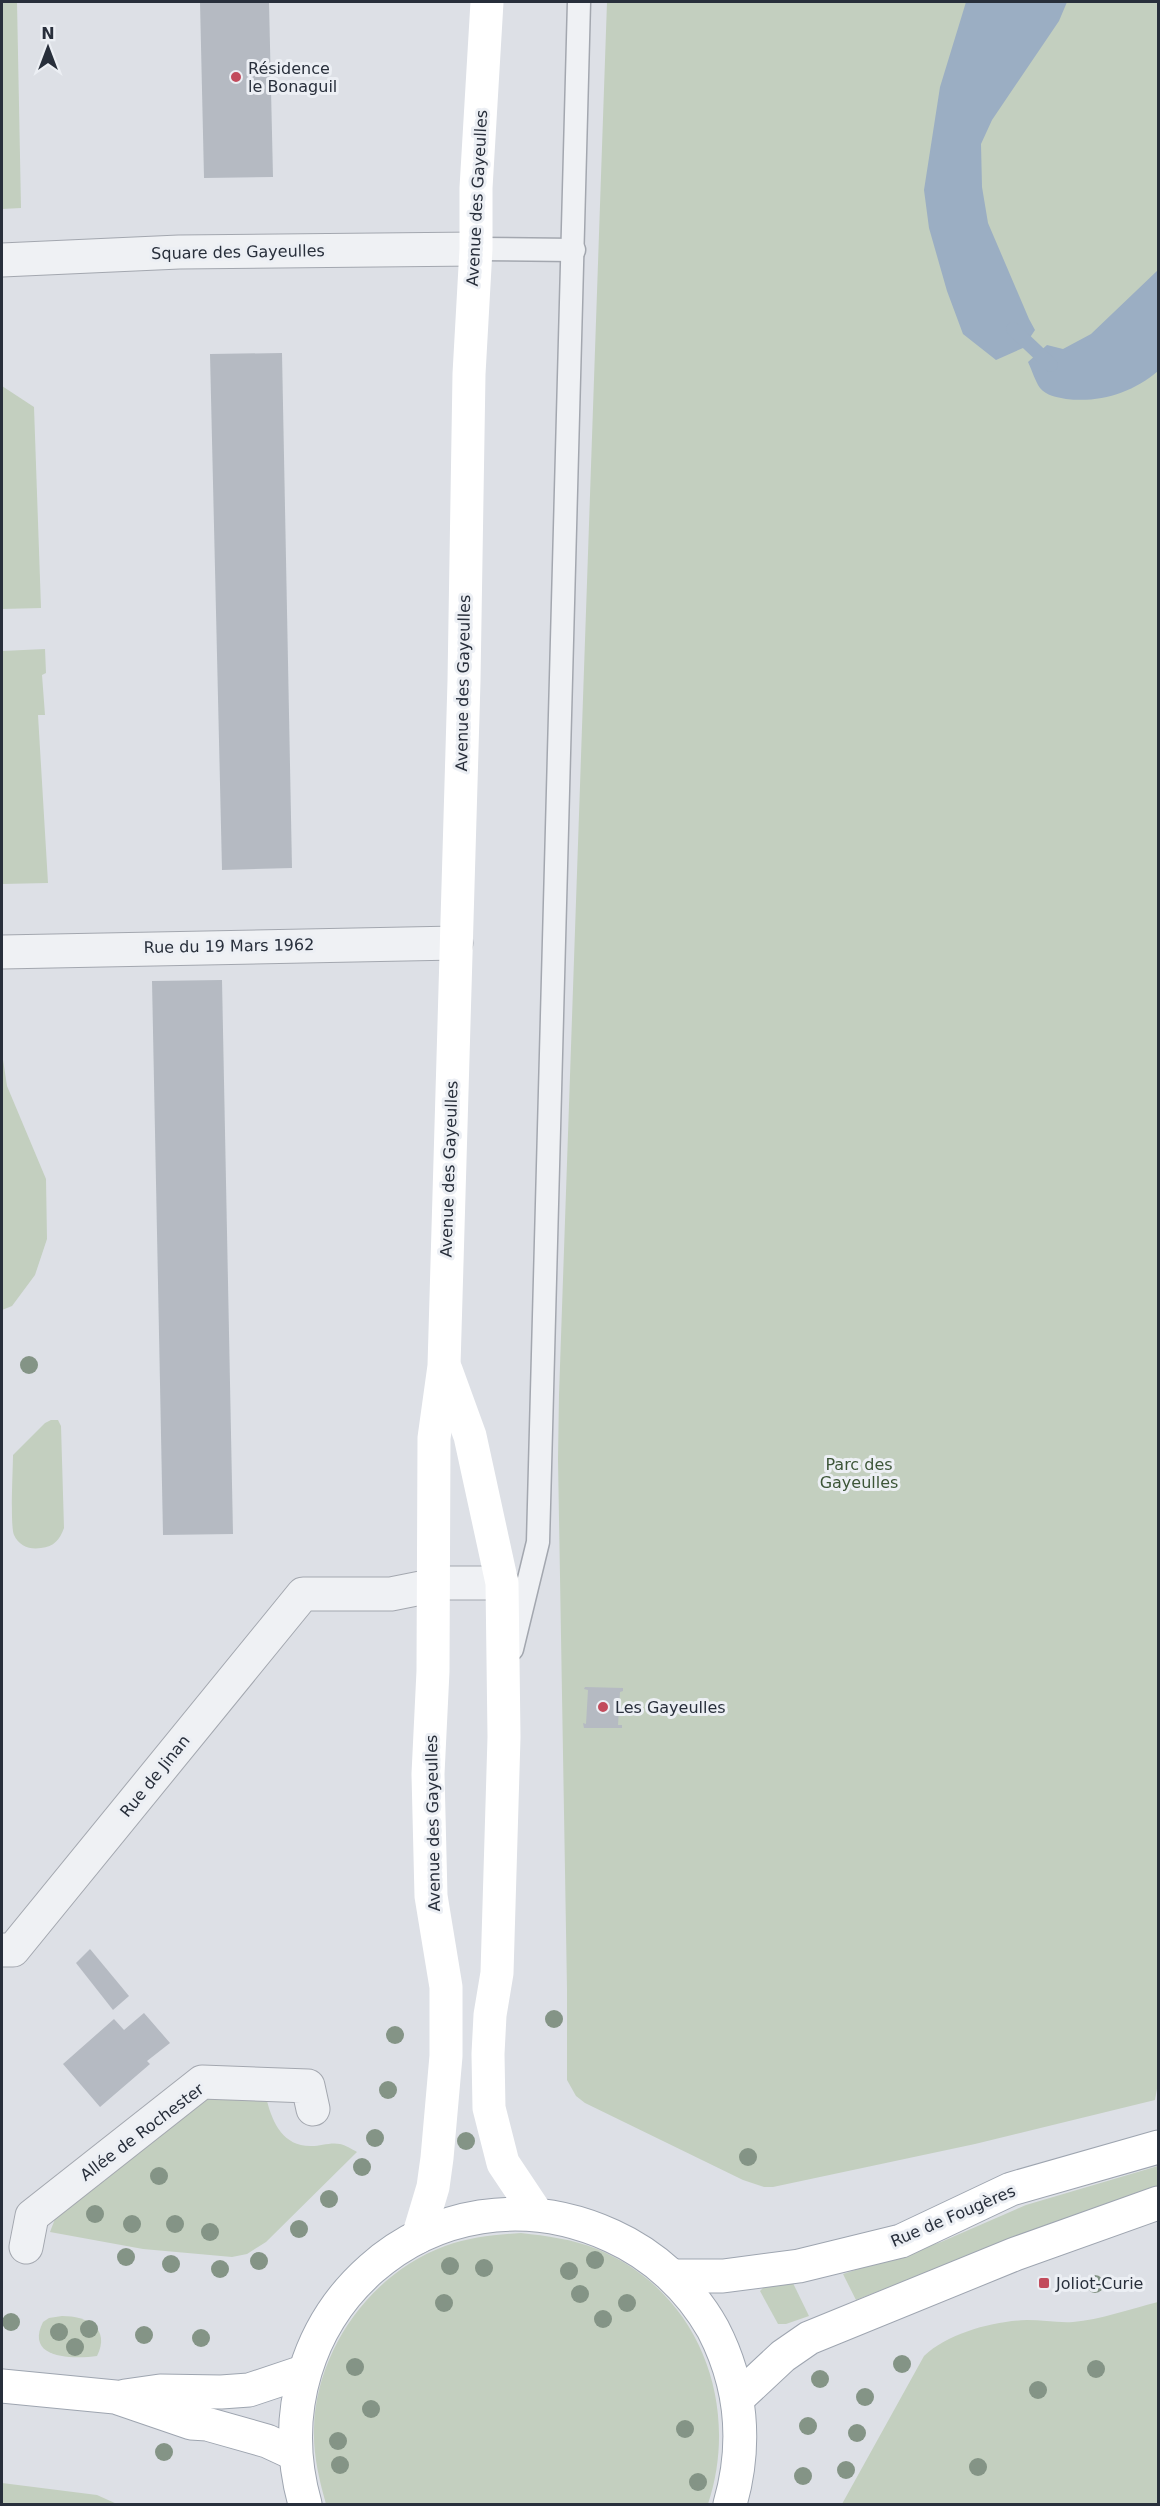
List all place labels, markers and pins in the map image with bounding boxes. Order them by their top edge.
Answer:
place label: Résidence le Bonaguil [248,59,337,96]
marker: Résidence le Bonaguil [229,70,243,84]
place label: Les Gayeulles [615,1698,726,1717]
marker: Les Gayeulles [596,1700,610,1714]
place label: Joliot-Curie [1055,2274,1143,2293]
marker: Joliot-Curie [1037,2276,1051,2290]

